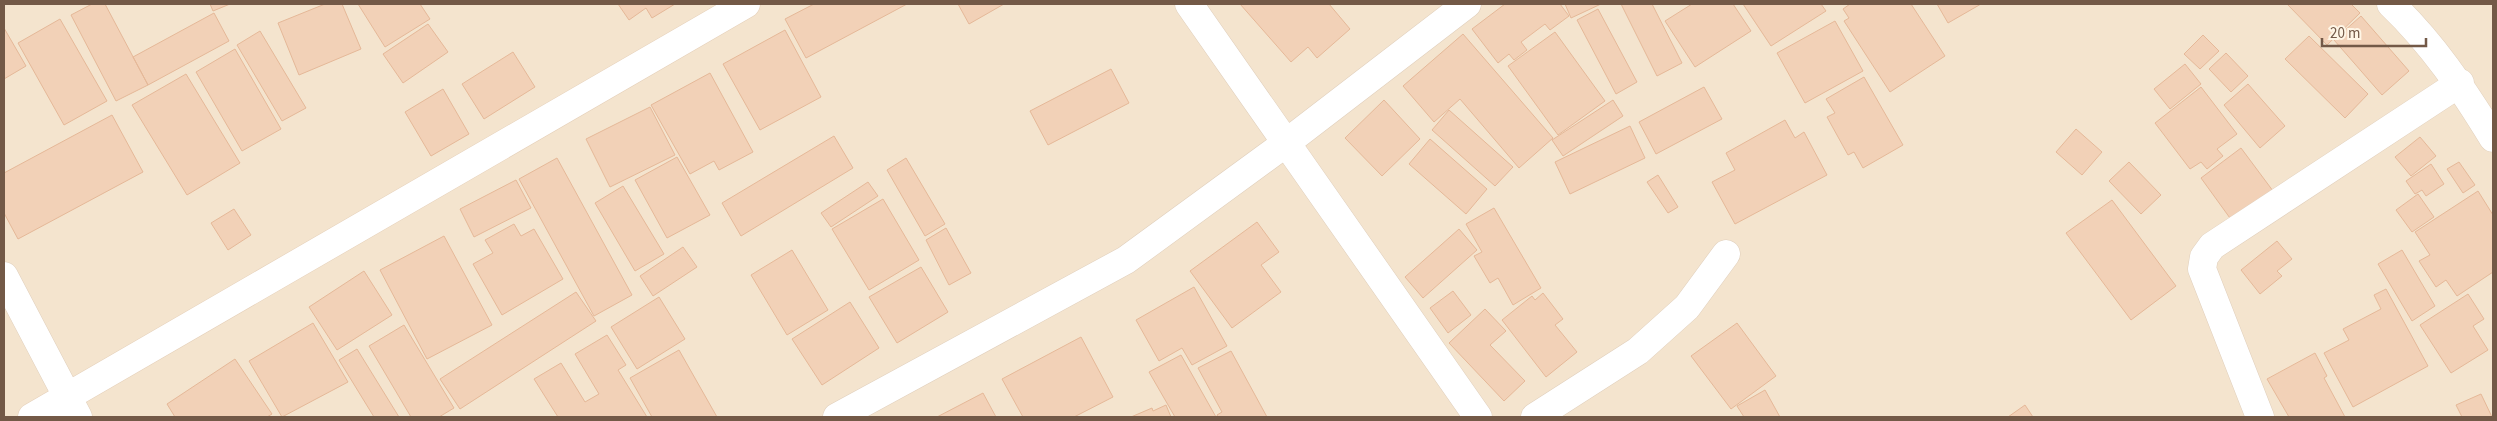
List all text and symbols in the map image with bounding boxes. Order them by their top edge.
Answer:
scale bar [2322,15,2426,47]
text: 20 m [2330,23,2360,44]

